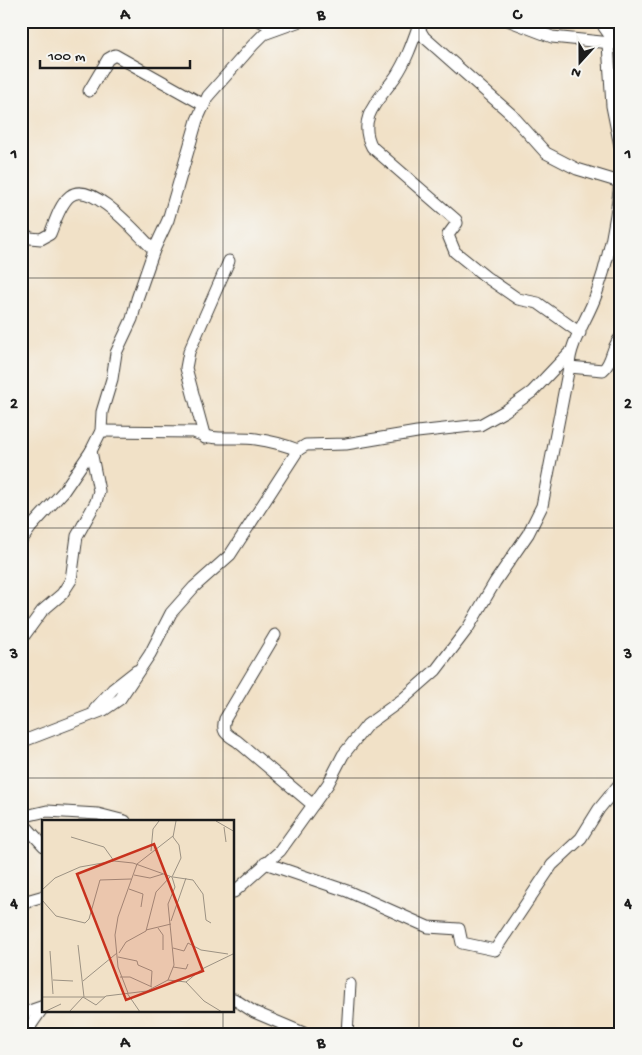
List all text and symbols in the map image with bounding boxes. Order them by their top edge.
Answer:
text: A [119,7,131,26]
text: B [316,7,326,26]
text: C [512,7,523,26]
scale bar [40,38,190,70]
north arrow [554,38,604,88]
text: 100 m [47,48,86,66]
text: N [569,62,584,81]
text: 1 [10,146,17,165]
text: 1 [624,146,631,165]
text: 2 [10,396,18,415]
text: 2 [624,396,632,415]
text: 3 [9,646,18,665]
text: 3 [623,646,632,665]
inset map [42,820,235,1012]
text: 4 [9,896,18,915]
text: 4 [623,896,632,915]
text: A [119,1035,131,1054]
text: B [316,1035,326,1054]
text: C [512,1035,523,1054]

